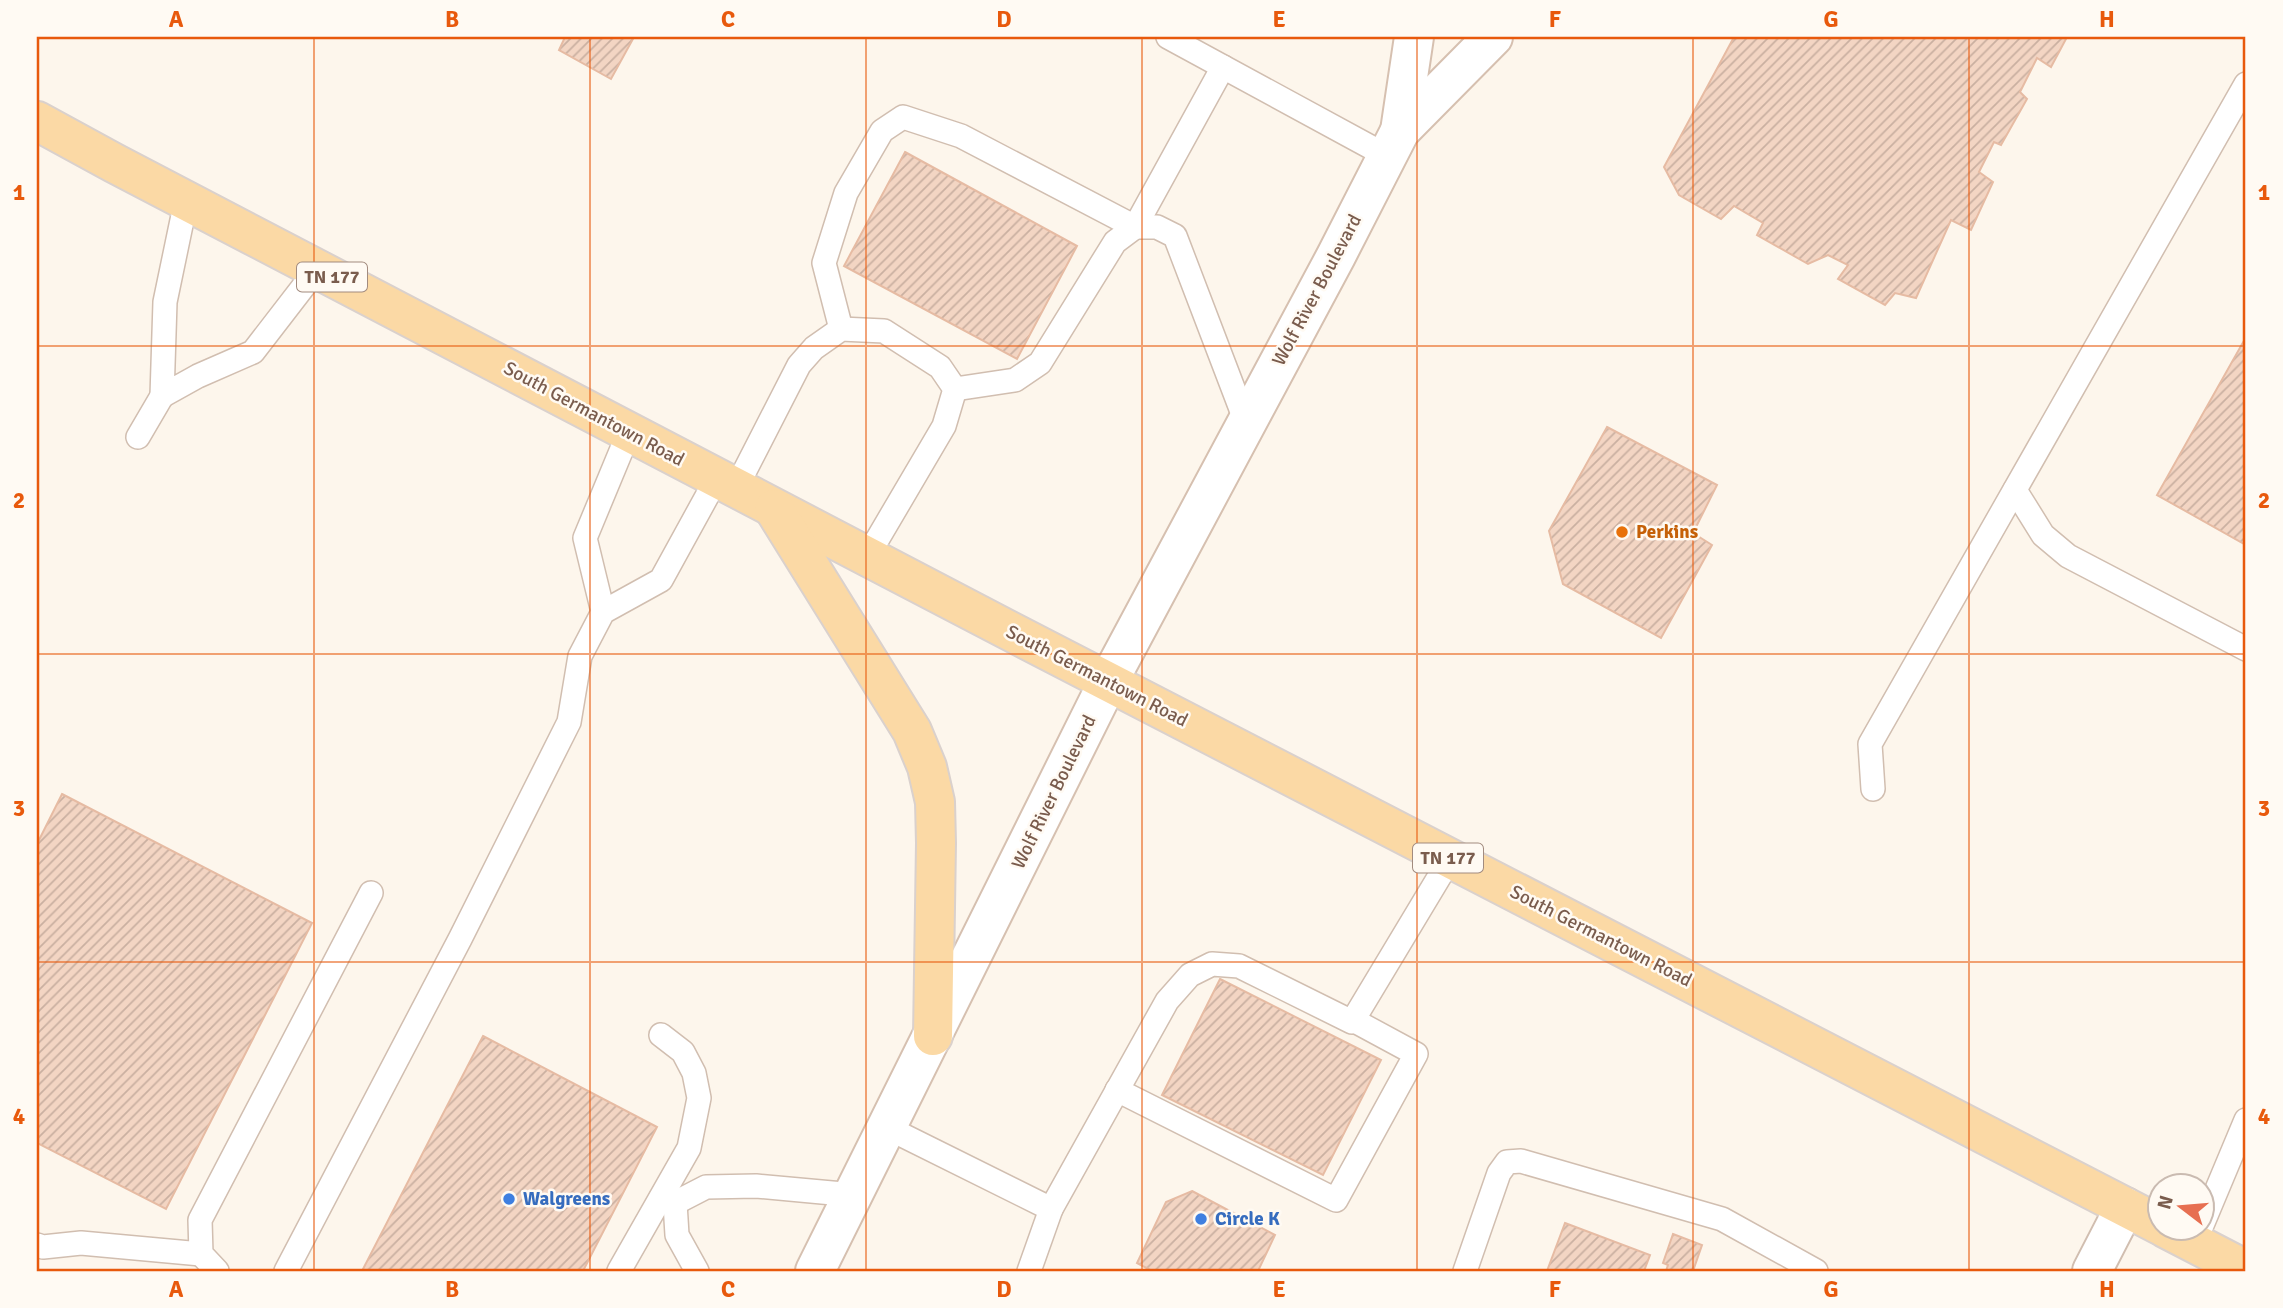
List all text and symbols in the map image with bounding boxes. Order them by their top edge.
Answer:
text: A [169,5,184,34]
text: B [445,5,459,34]
text: C [721,5,735,34]
text: D [996,5,1012,34]
text: E [1272,5,1286,34]
text: F [1549,5,1561,34]
text: G [1823,5,1839,34]
text: H [2099,5,2115,34]
text: 1 [13,178,25,207]
text: 1 [2258,178,2270,207]
street label: Wolf River Boulevard [1267,210,1367,370]
road number: TN 177 [297,262,367,292]
street label: South Germantown Road [500,356,688,472]
text: 2 [13,486,25,515]
text: 2 [2258,486,2270,515]
place label: Perkins [1636,520,1698,544]
marker: Perkins [1614,524,1630,540]
street label: South Germantown Road [1002,620,1192,732]
street label: Wolf River Boulevard [1006,711,1102,873]
text: 3 [13,794,25,823]
text: 3 [2258,794,2270,823]
road number: TN 177 [1413,844,1483,872]
street label: South Germantown Road [1506,880,1696,992]
text: 4 [13,1102,25,1131]
text: 4 [2258,1102,2270,1131]
north arrow [2146,1172,2216,1242]
place label: Walgreens [523,1187,610,1211]
marker: Walgreens [501,1191,517,1207]
text: N [2152,1193,2179,1212]
place label: Circle K [1215,1207,1280,1231]
marker: Circle K [1193,1211,1209,1227]
text: A [169,1275,184,1304]
text: B [445,1275,459,1304]
text: C [721,1275,735,1304]
text: D [996,1275,1012,1304]
text: E [1272,1275,1286,1304]
text: F [1549,1275,1561,1304]
text: G [1823,1275,1839,1304]
text: H [2099,1275,2115,1304]

